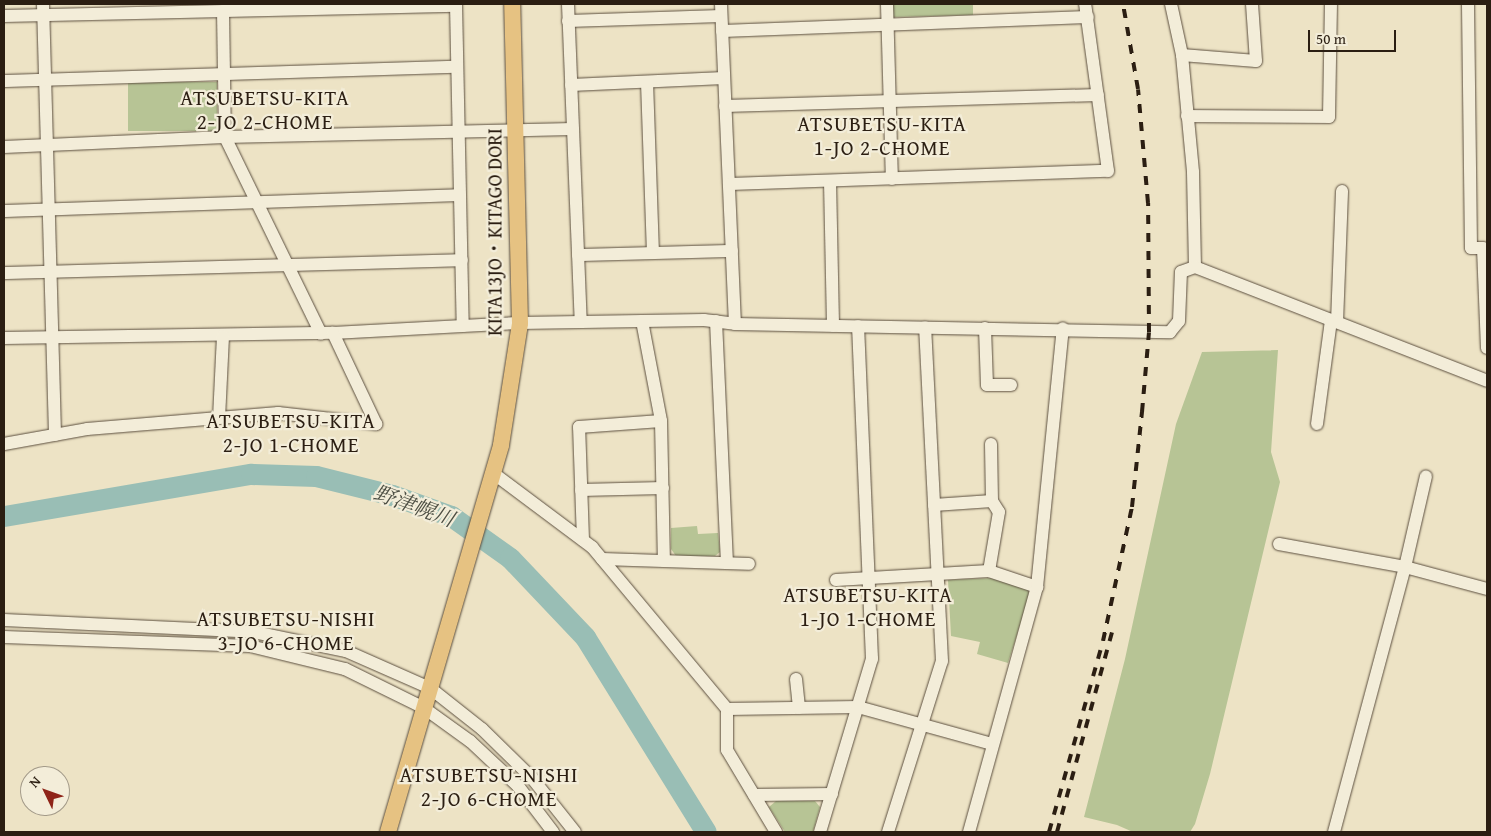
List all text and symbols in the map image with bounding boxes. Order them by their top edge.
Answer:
scale bar [1311,20,1398,52]
text: 50 m [1316,28,1346,49]
district label: ATSUBETSU-KITA 2-JO 2-CHOME [179,85,351,135]
district label: ATSUBETSU-KITA 1-JO 2-CHOME [796,111,968,161]
street label: KITA13JO・KITAGO DORI [482,128,506,336]
district label: ATSUBETSU-KITA 2-JO 1-CHOME [205,408,377,458]
water label: 野津幌川 [370,480,458,532]
district label: ATSUBETSU-KITA 1-JO 1-CHOME [782,582,954,632]
district label: ATSUBETSU-NISHI 3-JO 6-CHOME [195,606,377,656]
district label: ATSUBETSU-NISHI 2-JO 6-CHOME [398,762,580,812]
north arrow [20,766,70,816]
text: N [24,771,45,792]

